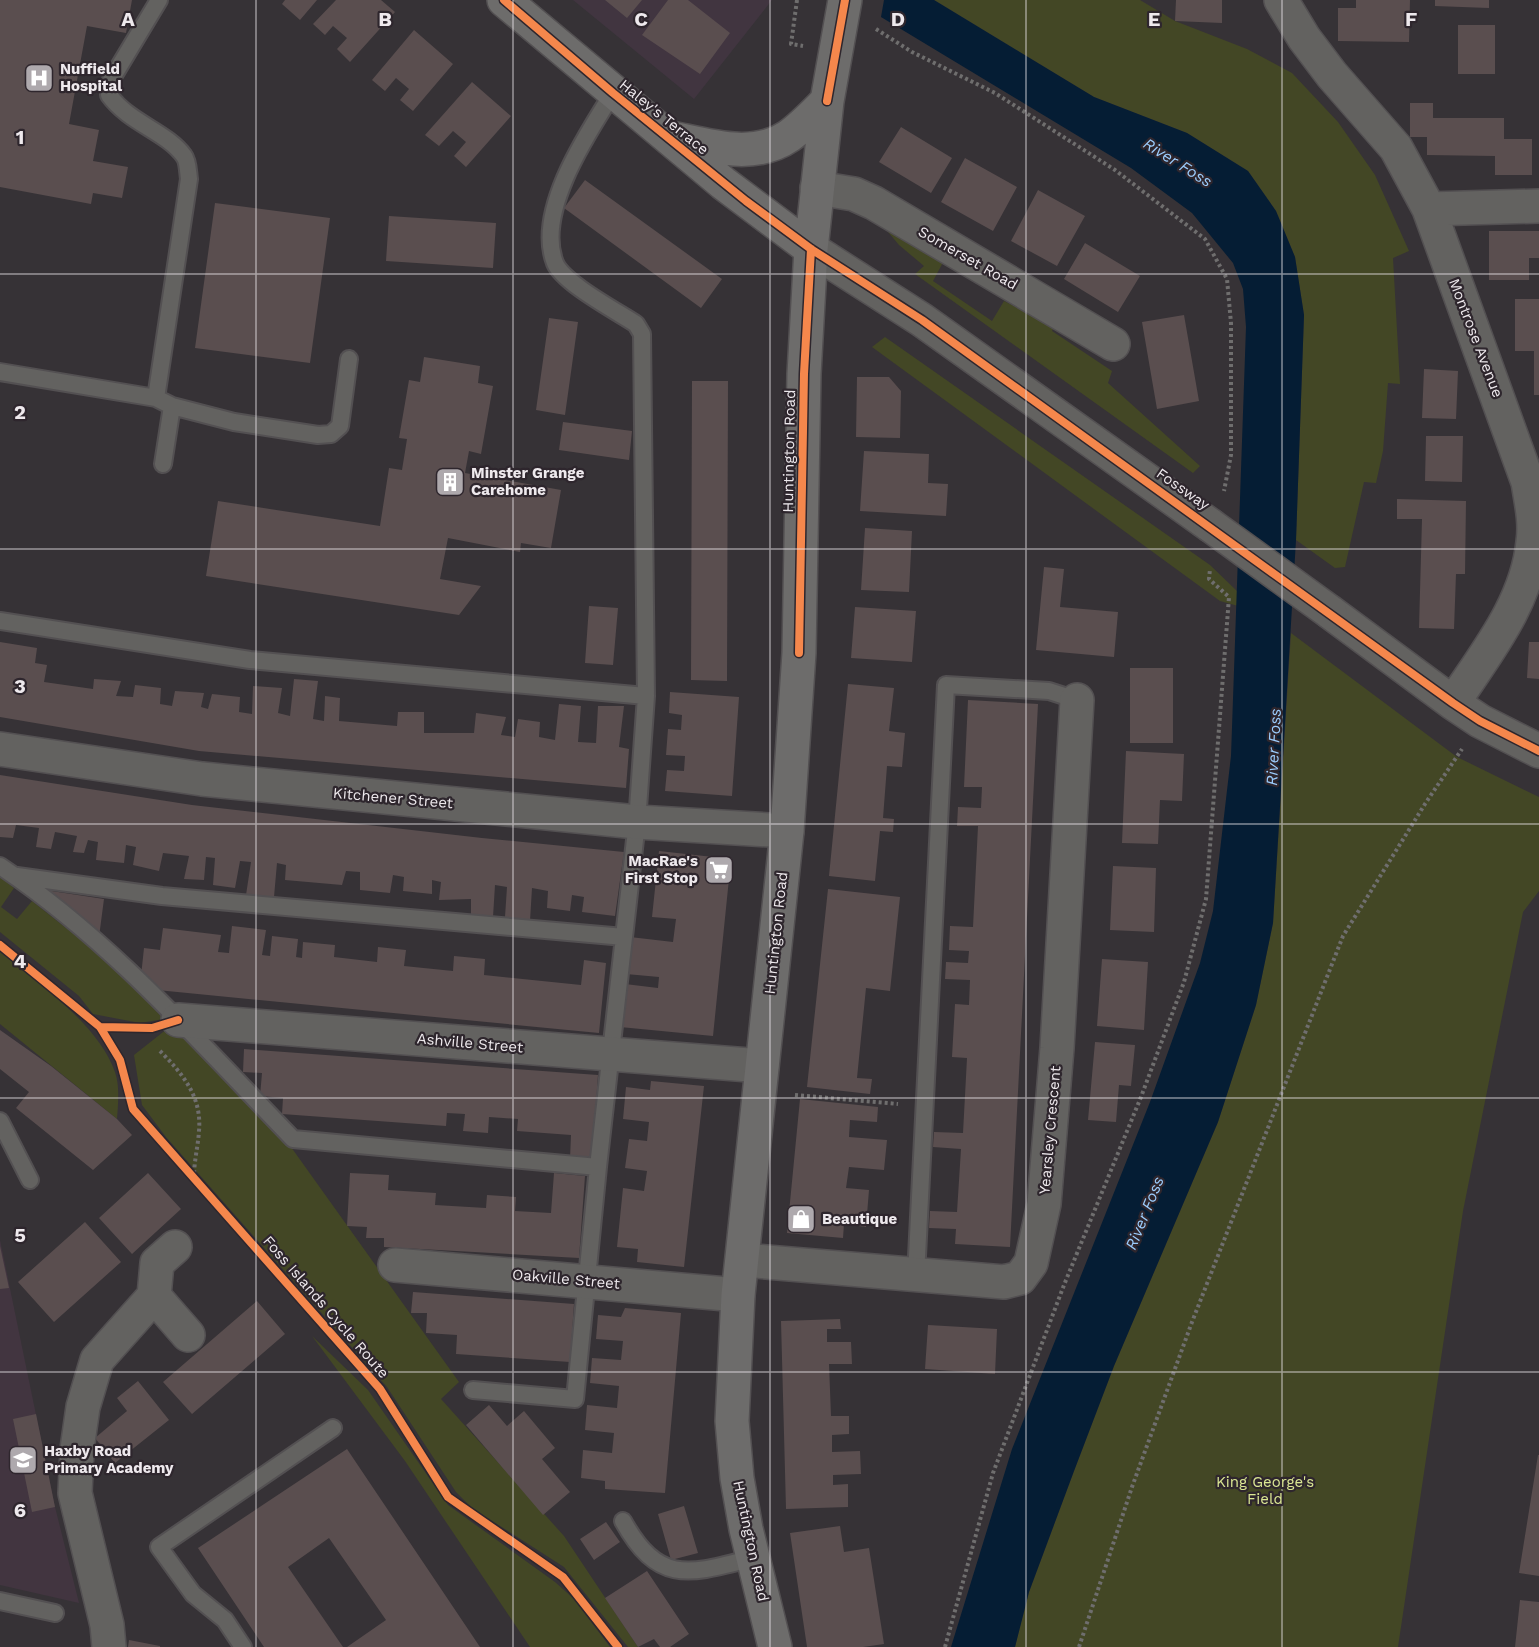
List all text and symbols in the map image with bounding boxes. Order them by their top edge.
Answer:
text: A [121,7,135,31]
text: B [378,7,392,31]
text: C [634,7,648,31]
text: D [891,7,905,31]
text: E [1148,7,1160,31]
text: F [1405,7,1417,31]
place label: Nuffield Hospital [60,60,122,95]
hospital icon: Nuffield Hospital [23,62,55,94]
street label: Haley's Terrace [616,76,712,158]
text: 1 [16,125,24,149]
water label: River Foss [1140,134,1216,191]
street label: Somerset Road [915,222,1021,294]
street label: Montrose Avenue [1445,276,1507,400]
street label: Huntington Road [779,389,799,513]
text: 2 [14,400,26,424]
place label: Minster Grange Carehome [471,464,585,499]
street label: Fossway [1153,464,1213,514]
building icon: Minster Grange Carehome [434,466,466,498]
text: 3 [14,674,26,698]
water label: River Foss [1262,708,1285,786]
street label: Kitchener Street [332,784,454,812]
place label: MacRae's First Stop [625,852,698,887]
supermarket icon: MacRae's First Stop [703,854,735,886]
street label: Huntington Road [761,871,791,995]
text: 4 [14,949,27,973]
street label: Ashville Street [416,1029,525,1057]
street label: Yearsley Crescent [1035,1064,1065,1195]
water label: River Foss [1121,1174,1168,1253]
shop icon: Beautique [785,1203,817,1235]
place label: Beautique [822,1210,898,1228]
text: 5 [14,1223,26,1247]
street label: Foss Islands Cycle Route [259,1232,393,1382]
street label: Oakville Street [511,1265,621,1293]
place label: Haxby Road Primary Academy [44,1442,174,1477]
school or university icon: Haxby Road Primary Academy [7,1444,39,1476]
park label: King George's Field [1216,1473,1314,1508]
street label: Huntington Road [729,1479,773,1603]
text: 6 [14,1498,26,1522]

